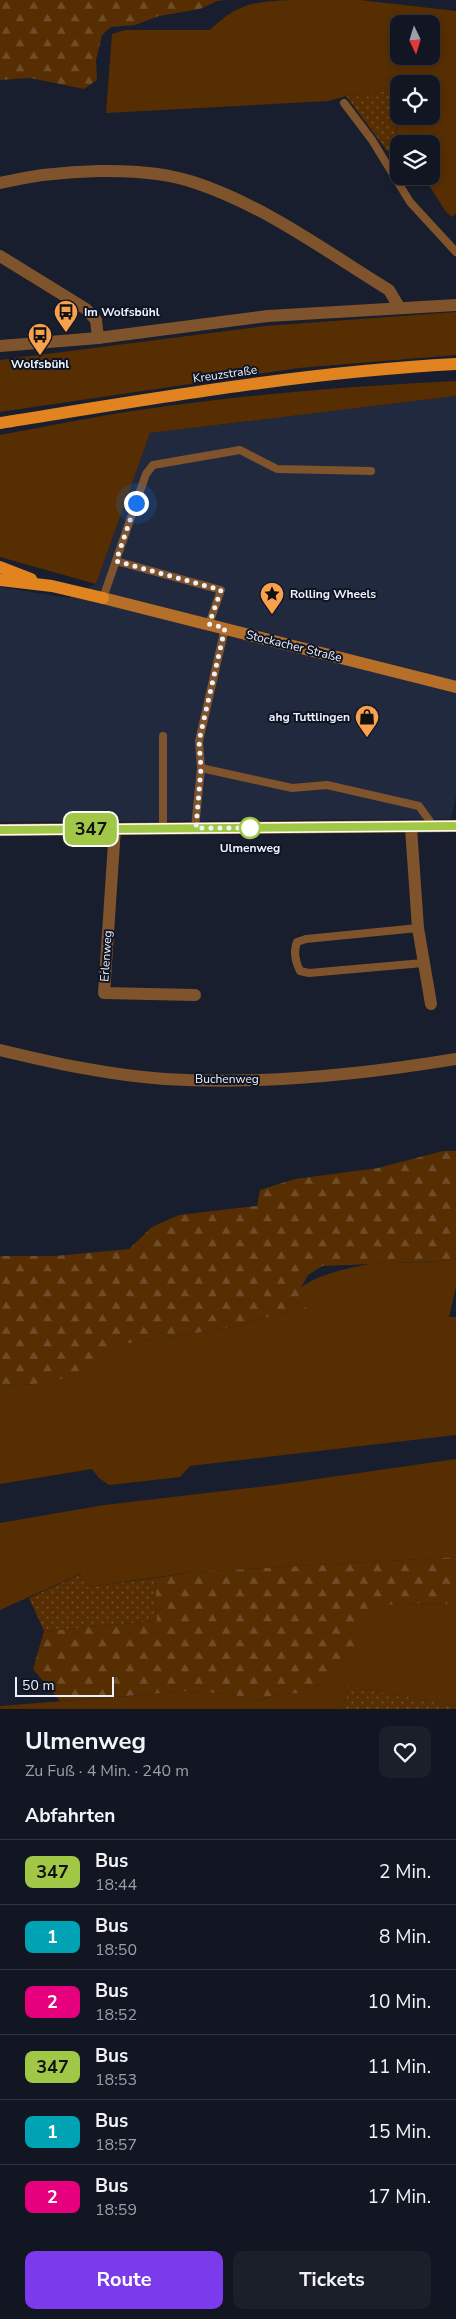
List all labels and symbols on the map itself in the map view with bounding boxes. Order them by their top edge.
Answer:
north arrow [390,15,440,65]
bus stop icon: Im Wolfsbühl [53,299,79,333]
place label: Im Wolfsbühl [84,304,160,320]
bus stop icon: Wolfsbühl [27,322,53,356]
place label: Wolfsbühl [11,356,69,372]
street label: Kreuzstraße [192,362,258,386]
your location [124,491,149,516]
place icon: Rolling Wheels [259,581,285,615]
place label: Rolling Wheels [290,586,376,602]
street label: Stockacher Straße [244,626,344,666]
shop icon: ahg Tuttlingen [354,704,380,738]
place label: ahg Tuttlingen [269,709,350,725]
line badge: 347 [62,813,120,845]
marker: Ulmenweg [239,817,261,839]
place label: Ulmenweg [220,840,280,856]
street label: Erlenweg [96,930,116,982]
street label: Buchenweg [195,1071,259,1087]
scale bar [15,1674,114,1697]

